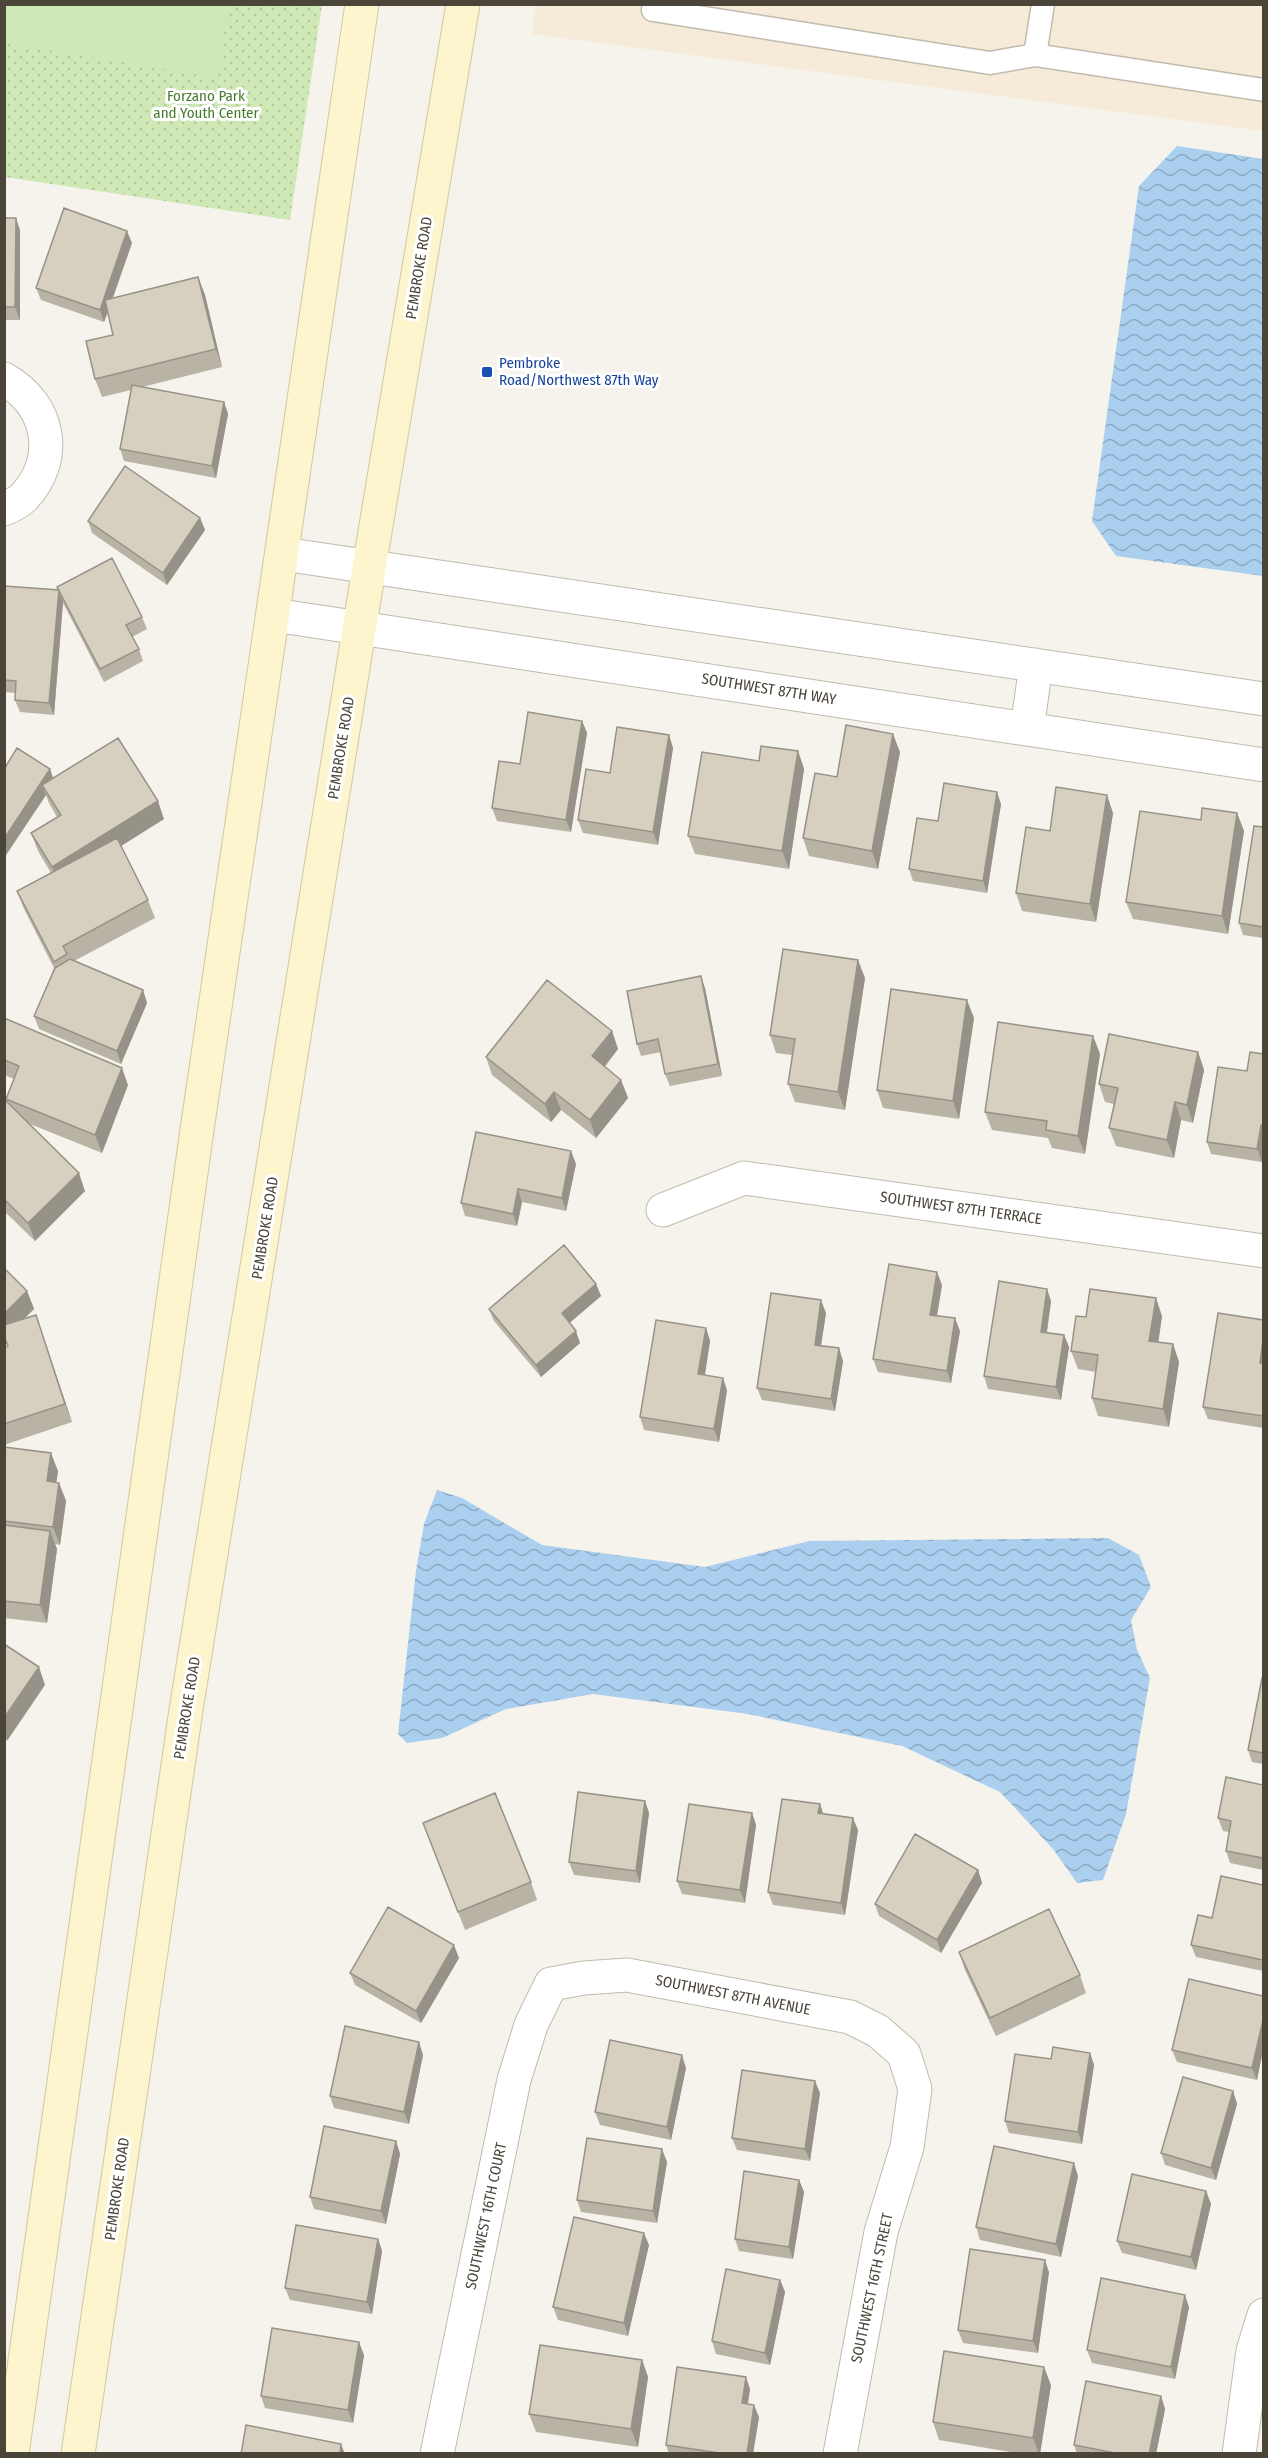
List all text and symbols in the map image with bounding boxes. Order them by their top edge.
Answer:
park label: Forzano Park and Youth Center [153,87,259,122]
street label: PEMBROKE ROAD [402,215,436,321]
place label: Pembroke Road/Northwest 87th Way [499,354,659,389]
marker: Pembroke Road/Northwest 87th Way [480,365,494,379]
street label: SOUTHWEST 87TH WAY [700,669,838,709]
street label: PEMBROKE ROAD [324,695,358,801]
street label: PEMBROKE ROAD [248,1175,282,1281]
street label: SOUTHWEST 87TH TERRACE [879,1188,1043,1228]
street label: PEMBROKE ROAD [170,1655,204,1761]
street label: SOUTHWEST 87TH AVENUE [654,1971,812,2019]
street label: PEMBROKE ROAD [101,2136,133,2242]
street label: SOUTHWEST 16TH COURT [462,2141,510,2291]
street label: SOUTHWEST 16TH STREET [847,2211,897,2365]

